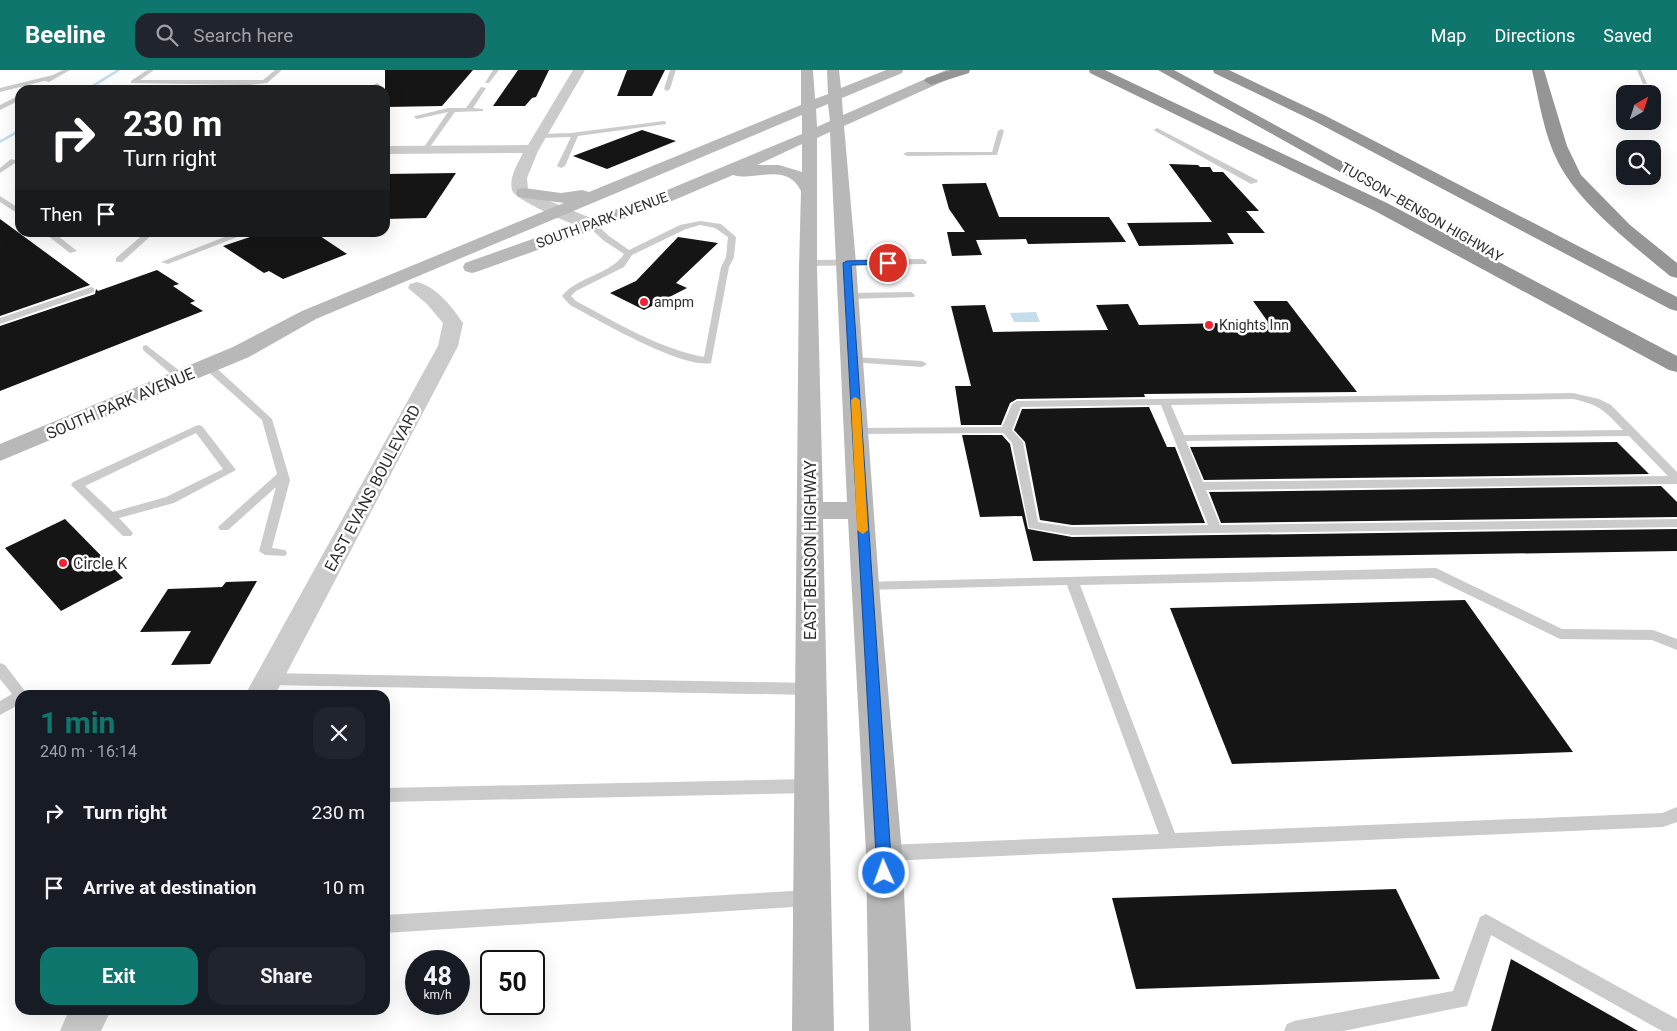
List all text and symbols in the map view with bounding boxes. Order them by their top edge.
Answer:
search box [135,13,485,58]
text: Beeline [25,21,105,49]
icon: search [153,21,181,49]
text: Search here [193,24,293,47]
text: Map [1431,25,1466,46]
text: Directions [1494,25,1575,46]
text: Saved [1603,25,1652,46]
north arrow [1616,85,1661,130]
map controls [1616,85,1661,185]
text: 230 m [123,104,222,145]
icon: right [40,105,105,170]
button: search [1616,140,1661,185]
text: Turn right [123,146,217,171]
street label: TUCSON–BENSON HIGHWAY [1338,159,1506,265]
street label: SOUTH PARK AVENUE [534,189,670,251]
icon: arrive [92,200,120,228]
text: Then [40,203,82,226]
pin [867,242,909,284]
icon: arrive [874,249,902,277]
place label: ampm [654,294,694,310]
marker: ampm [638,296,650,308]
place label: Knights Inn [1219,317,1289,333]
marker: Knights Inn [1203,319,1215,331]
street label: SOUTH PARK AVENUE [43,364,197,443]
street label: EAST EVANS BOULEVARD [320,402,424,575]
street label: EAST BENSON HIGHWAY [801,460,820,640]
place label: Circle K [73,554,128,573]
marker: Circle K [57,557,69,569]
text: 1 min [40,705,115,740]
button: close [313,707,365,759]
text: 240 m · 16:14 [40,742,137,761]
icon: right [40,799,68,827]
text: Turn right [83,801,167,824]
text: 230 m [312,801,365,824]
position arrow [857,846,909,898]
icon: arrive [40,874,68,902]
text: Arrive at destination [83,876,256,899]
text: 10 m [322,876,365,899]
button: Exit [40,947,198,1005]
button: Share [208,947,365,1005]
speed limit sign: 50 [480,950,545,1015]
text: 48 [423,962,452,991]
text: km/h [423,988,452,1002]

